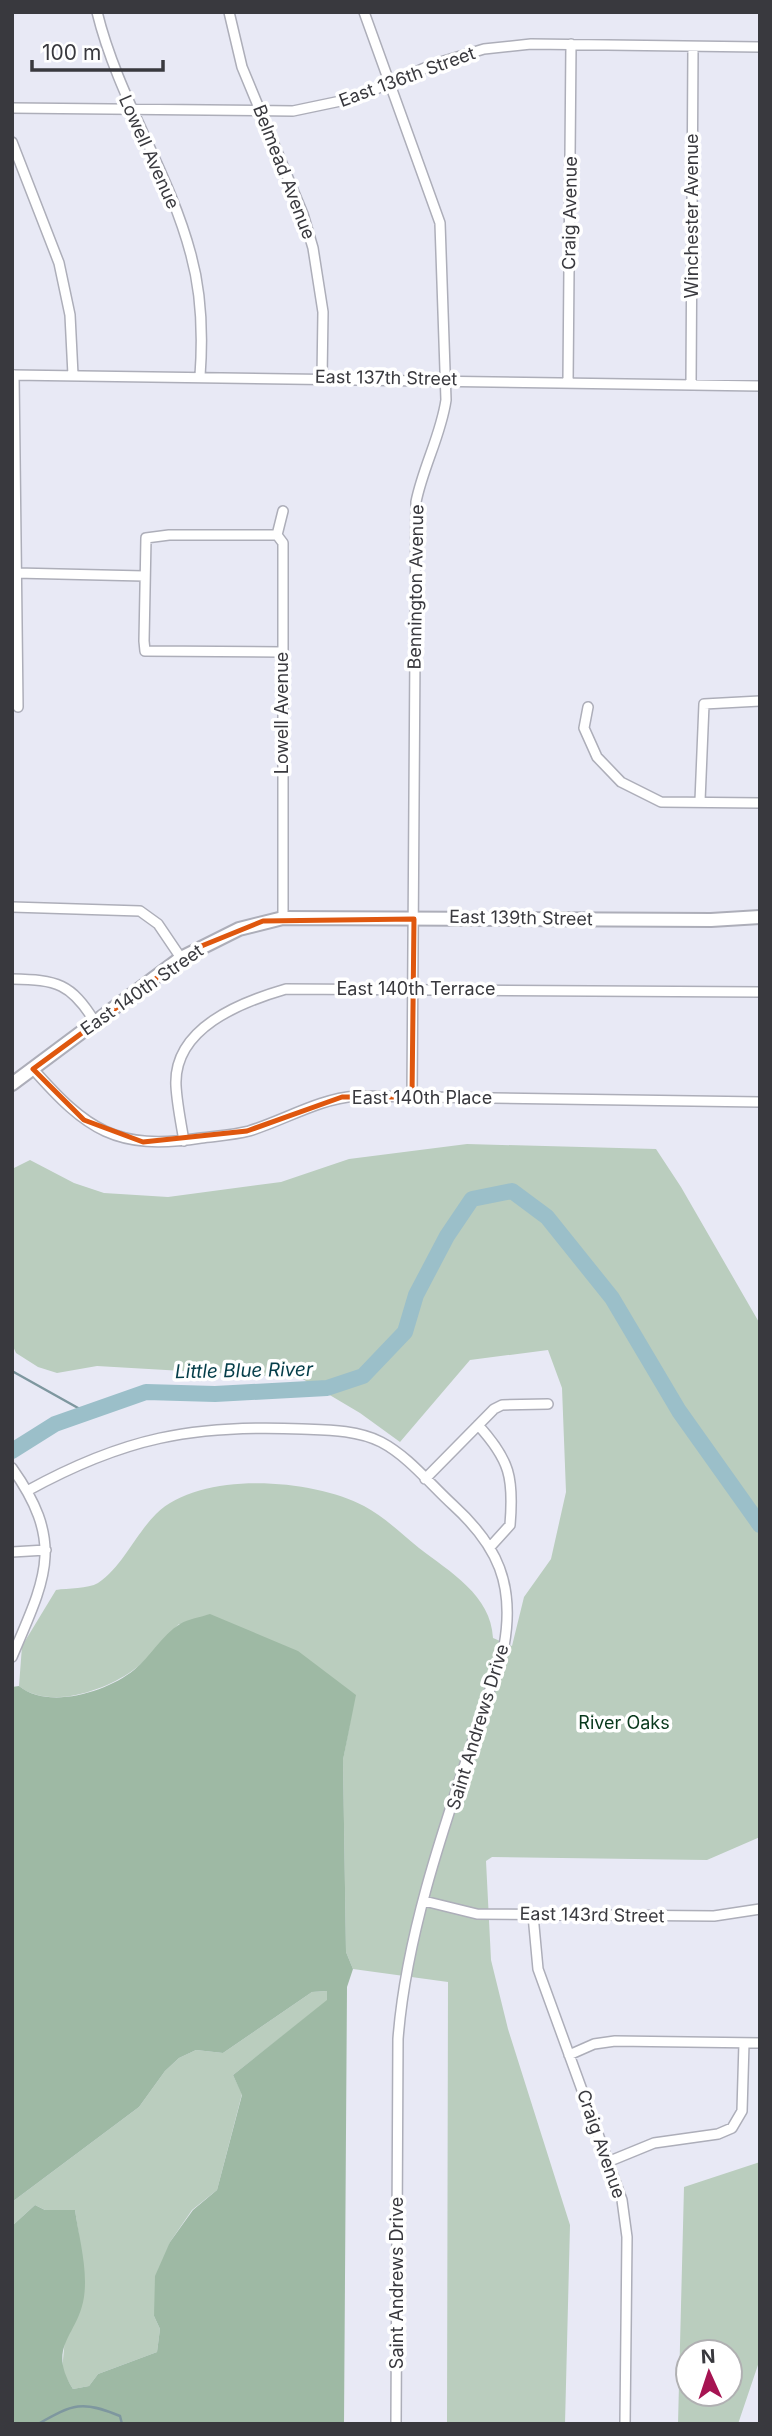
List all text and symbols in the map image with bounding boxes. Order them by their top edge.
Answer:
scale bar [32,28,163,72]
text: 100 m [42,40,101,65]
street label: East 136th Street [336,42,478,111]
street label: Lowell Avenue [115,92,184,212]
street label: Belmead Avenue [249,102,320,242]
street label: Winchester Avenue [681,134,702,298]
street label: Craig Avenue [558,156,581,270]
street label: East 137th Street [315,366,457,389]
street label: Bennington Avenue [404,504,427,670]
street label: Lowell Avenue [271,652,292,774]
street label: East 139th Street [449,906,593,929]
street label: East 140th Street [77,940,207,1040]
street label: East 140th Terrace [337,978,495,999]
street label: East 140th Place [352,1087,492,1108]
water label: Little Blue River [175,1358,314,1383]
street label: Saint Andrews Drive [442,1641,513,1812]
park label: River Oaks [578,1712,670,1733]
street label: East 143rd Street [519,1903,665,1926]
street label: Craig Avenue [573,2087,630,2201]
street label: Saint Andrews Drive [386,2197,407,2369]
north arrow [674,2338,744,2408]
text: N [700,2345,716,2368]

